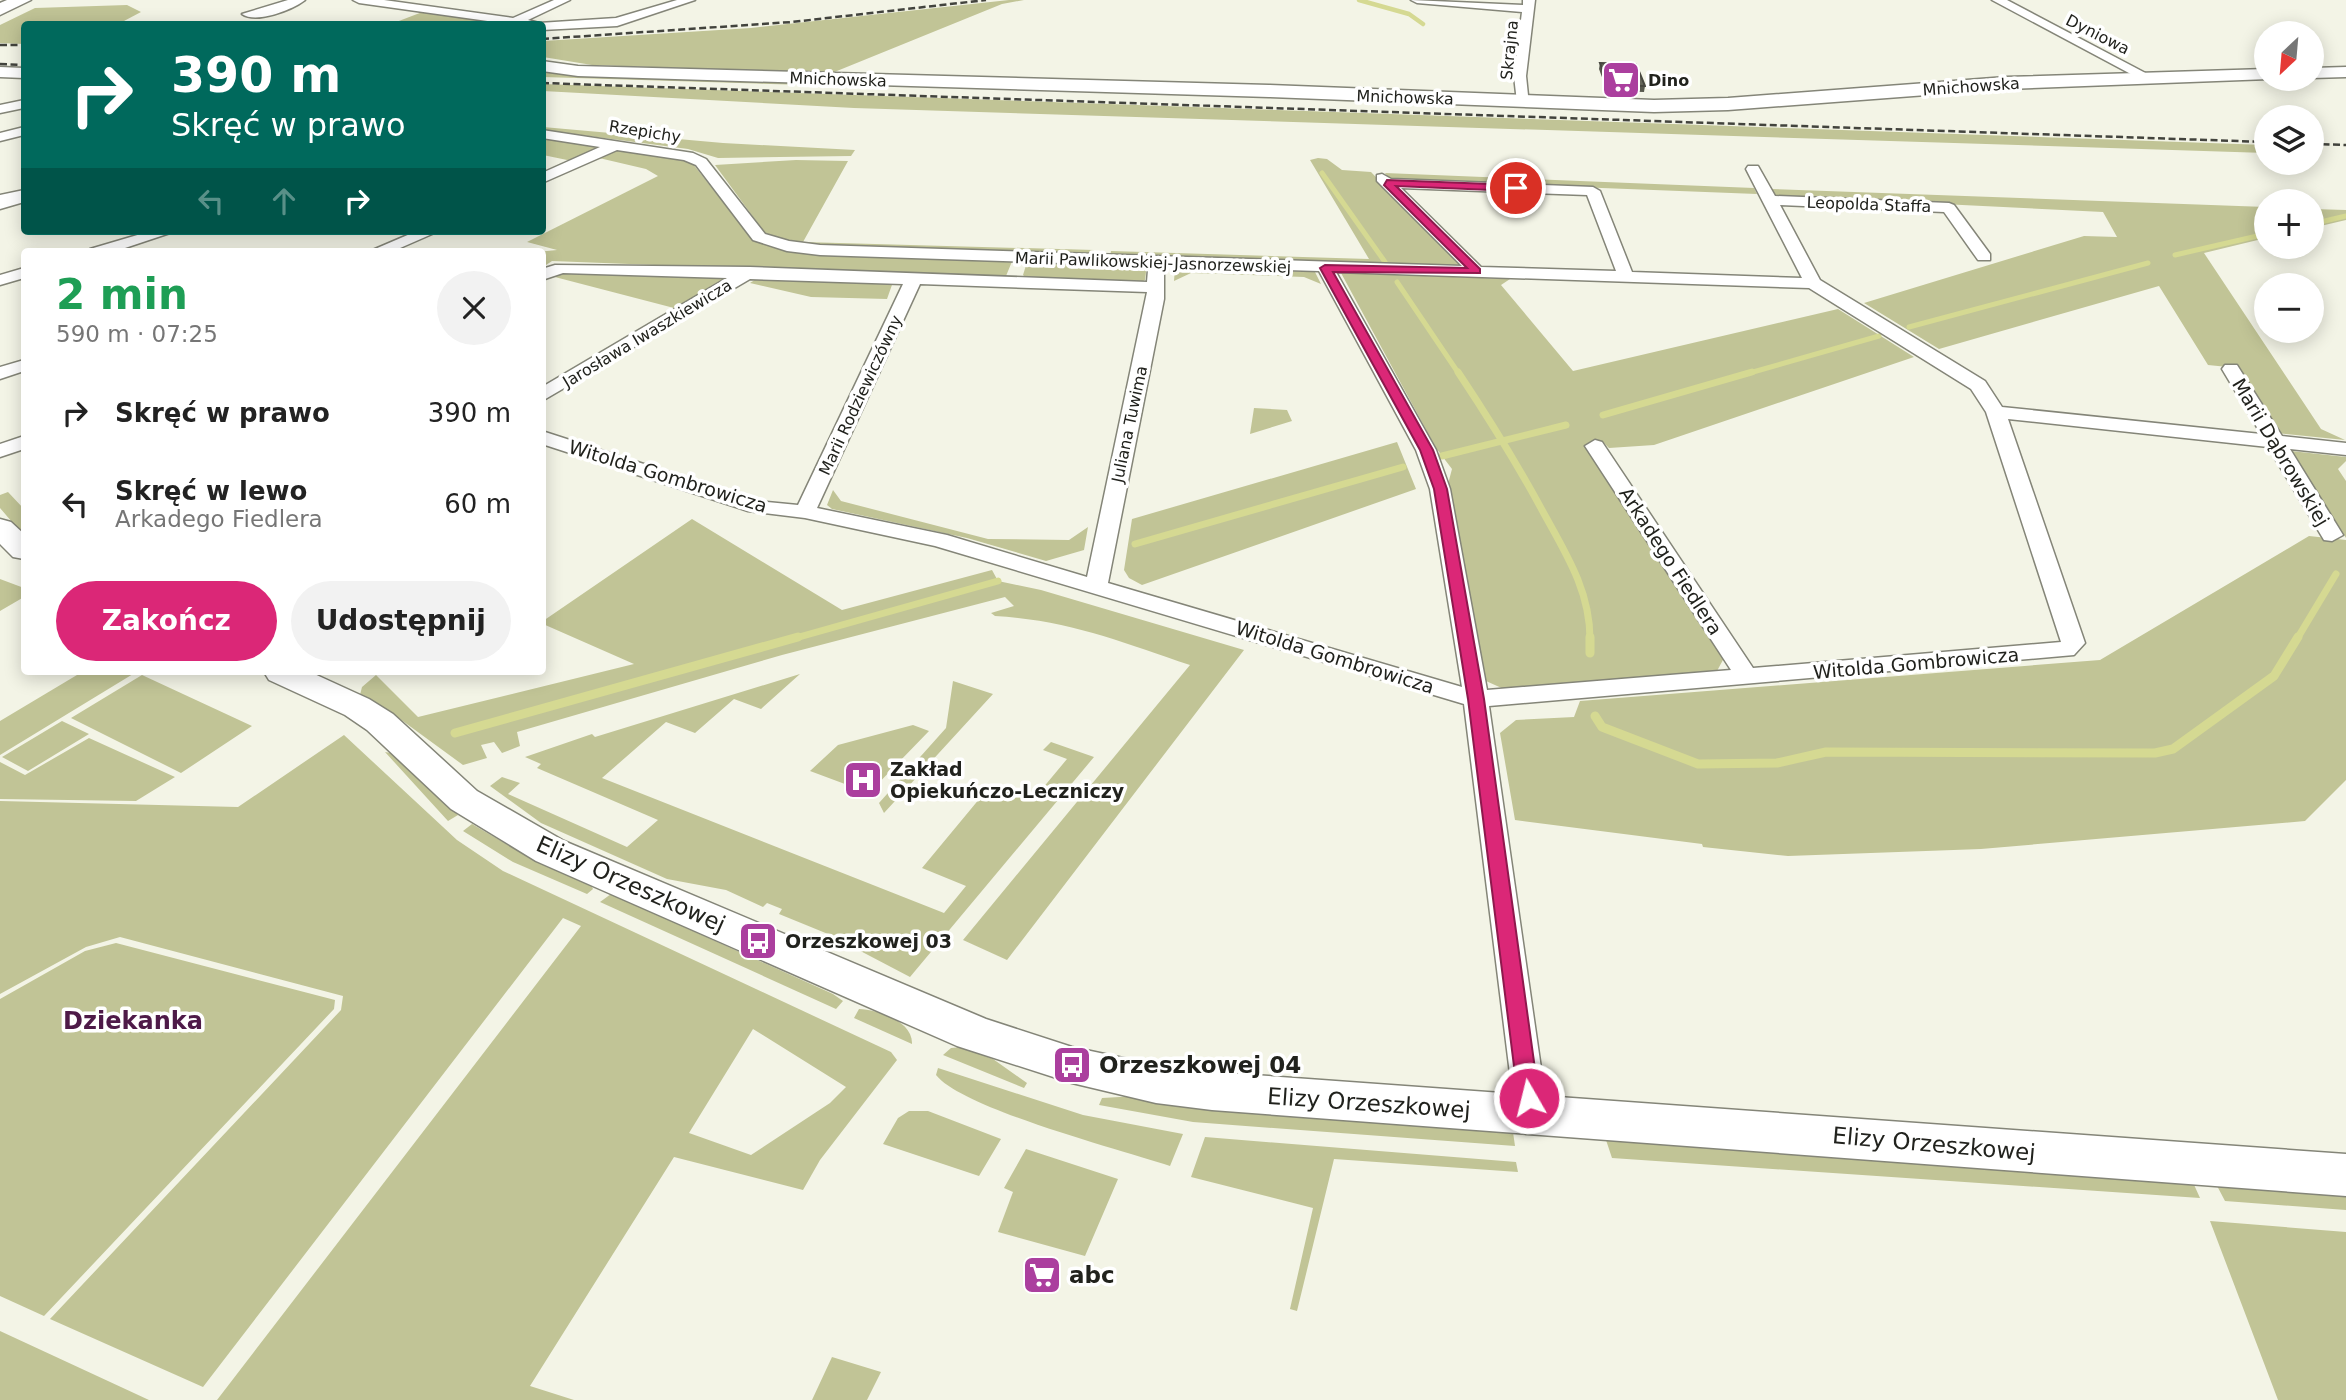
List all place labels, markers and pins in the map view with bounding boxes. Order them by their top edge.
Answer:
supermarket icon: Dino [1600,59,1642,101]
place label: Dino [1648,71,1689,90]
pin [1486,158,1546,218]
place label: Zakład Opiekuńczo-Leczniczy [890,758,1125,802]
hospital icon: Zakład Opiekuńczo-Leczniczy [842,759,884,801]
bus stop icon: Orzeszkowej 03 [737,920,779,962]
place label: Orzeszkowej 03 [785,930,952,952]
bus stop icon: Orzeszkowej 04 [1051,1044,1093,1086]
place label: Orzeszkowej 04 [1099,1052,1301,1078]
supermarket icon: abc [1021,1254,1063,1296]
place label: abc [1069,1262,1115,1288]

